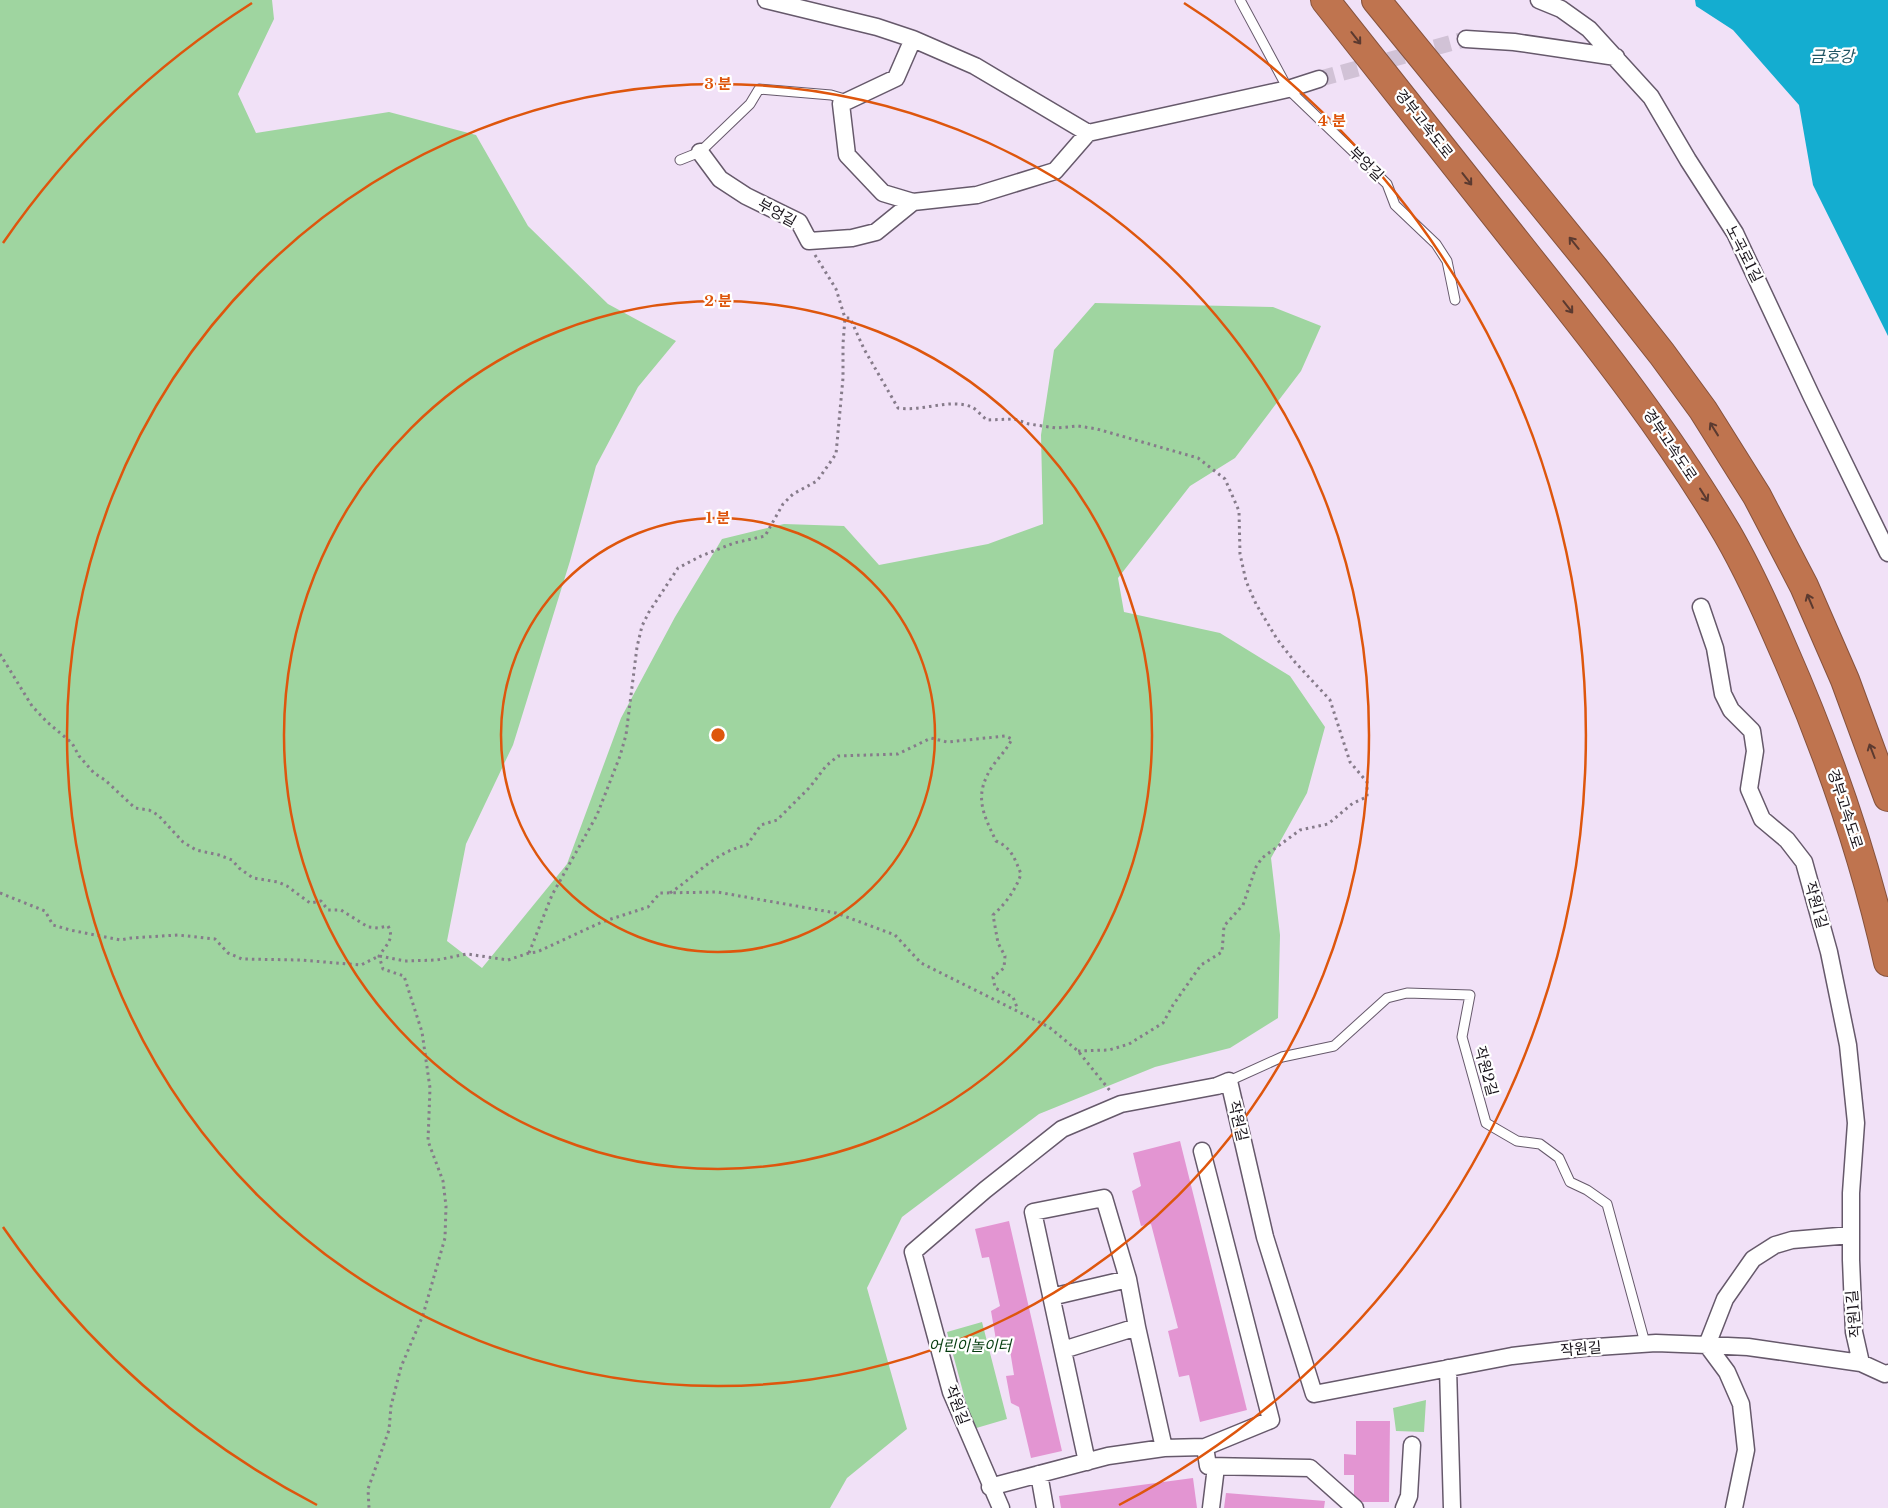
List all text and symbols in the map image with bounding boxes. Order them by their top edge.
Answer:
one-way arrow [1350,31,1361,44]
water label: 금호강 [1810,46,1856,66]
text: 3 분 [704,74,732,93]
street label: 경부고속도로 [1391,85,1457,162]
text: 4 분 [1318,111,1346,130]
street label: 부엉길 [1345,142,1388,185]
one-way arrow [1462,173,1473,186]
street label: 부엉길 [755,194,800,231]
street label: 노곡로1길 [1722,222,1767,286]
one-way arrow [1569,237,1580,250]
text: 2 분 [704,291,732,310]
one-way arrow [1563,300,1573,314]
street label: 경부고속도로 [1639,405,1701,484]
one-way arrow [1709,422,1719,436]
one-way arrow [1699,488,1709,502]
text: 1 분 [706,508,730,527]
one-way arrow [1805,594,1815,609]
centre of rings [709,726,727,744]
one-way arrow [1866,744,1875,759]
street label: 경부고속도로 [1824,767,1867,851]
street label: 작원1길 [1801,879,1832,931]
street label: 작원2길 [1471,1044,1502,1098]
street label: 작원길 [1225,1099,1252,1143]
street label: 작원1길 [1842,1289,1865,1339]
park label: 어린이놀이터 [929,1336,1014,1355]
street label: 작원길 [1560,1337,1602,1360]
street label: 작원길 [941,1382,974,1428]

